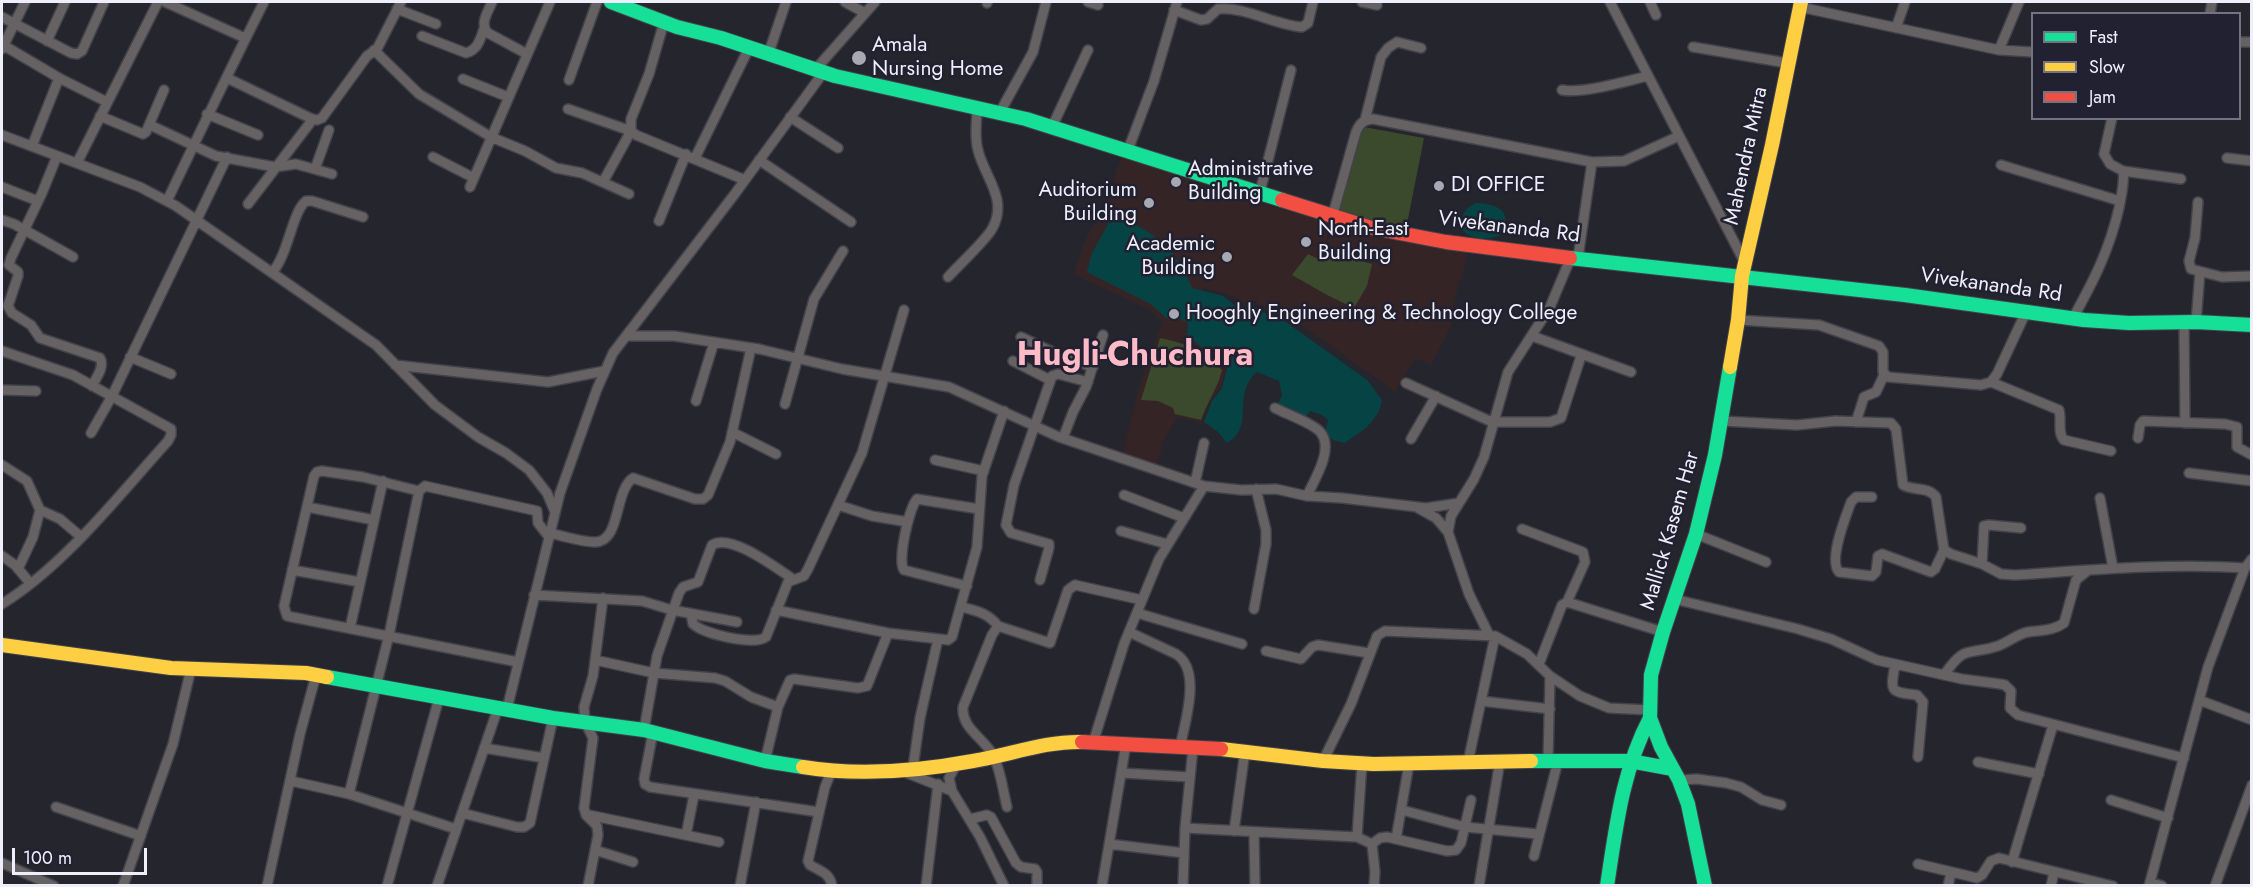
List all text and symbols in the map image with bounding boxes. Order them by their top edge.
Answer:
legend [2031,12,2241,120]
text: Fast [2089,24,2118,50]
place label: Amala Nursing Home [872,33,1003,83]
marker: Amala Nursing Home [850,49,868,67]
text: Slow [2089,54,2125,80]
text: Jam [2089,84,2116,110]
street label: Mahendra Mitra [1720,85,1774,227]
place label: Administrative Building [1188,157,1313,207]
place label: DI OFFICE [1451,173,1545,199]
marker: Administrative Building [1169,175,1183,189]
place label: Auditorium Building [1039,178,1137,228]
marker: DI OFFICE [1432,179,1446,193]
marker: Auditorium Building [1142,196,1156,210]
street label: Vivekananda Rd [1437,207,1581,249]
place label: North-East Building [1318,217,1409,267]
place label: Academic Building [1126,232,1215,282]
marker: North-East Building [1299,235,1313,249]
marker: Academic Building [1220,250,1234,264]
street label: Vivekananda Rd [1919,264,2063,308]
place label: Hooghly Engineering & Technology College [1186,301,1577,327]
marker: Hooghly Engineering & Technology College [1167,307,1181,321]
district label: Hugli-Chuchura [1017,337,1253,377]
street label: Mallick Kasem Har [1636,449,1706,613]
scale bar [15,836,150,874]
text: 100 m [23,845,72,871]

